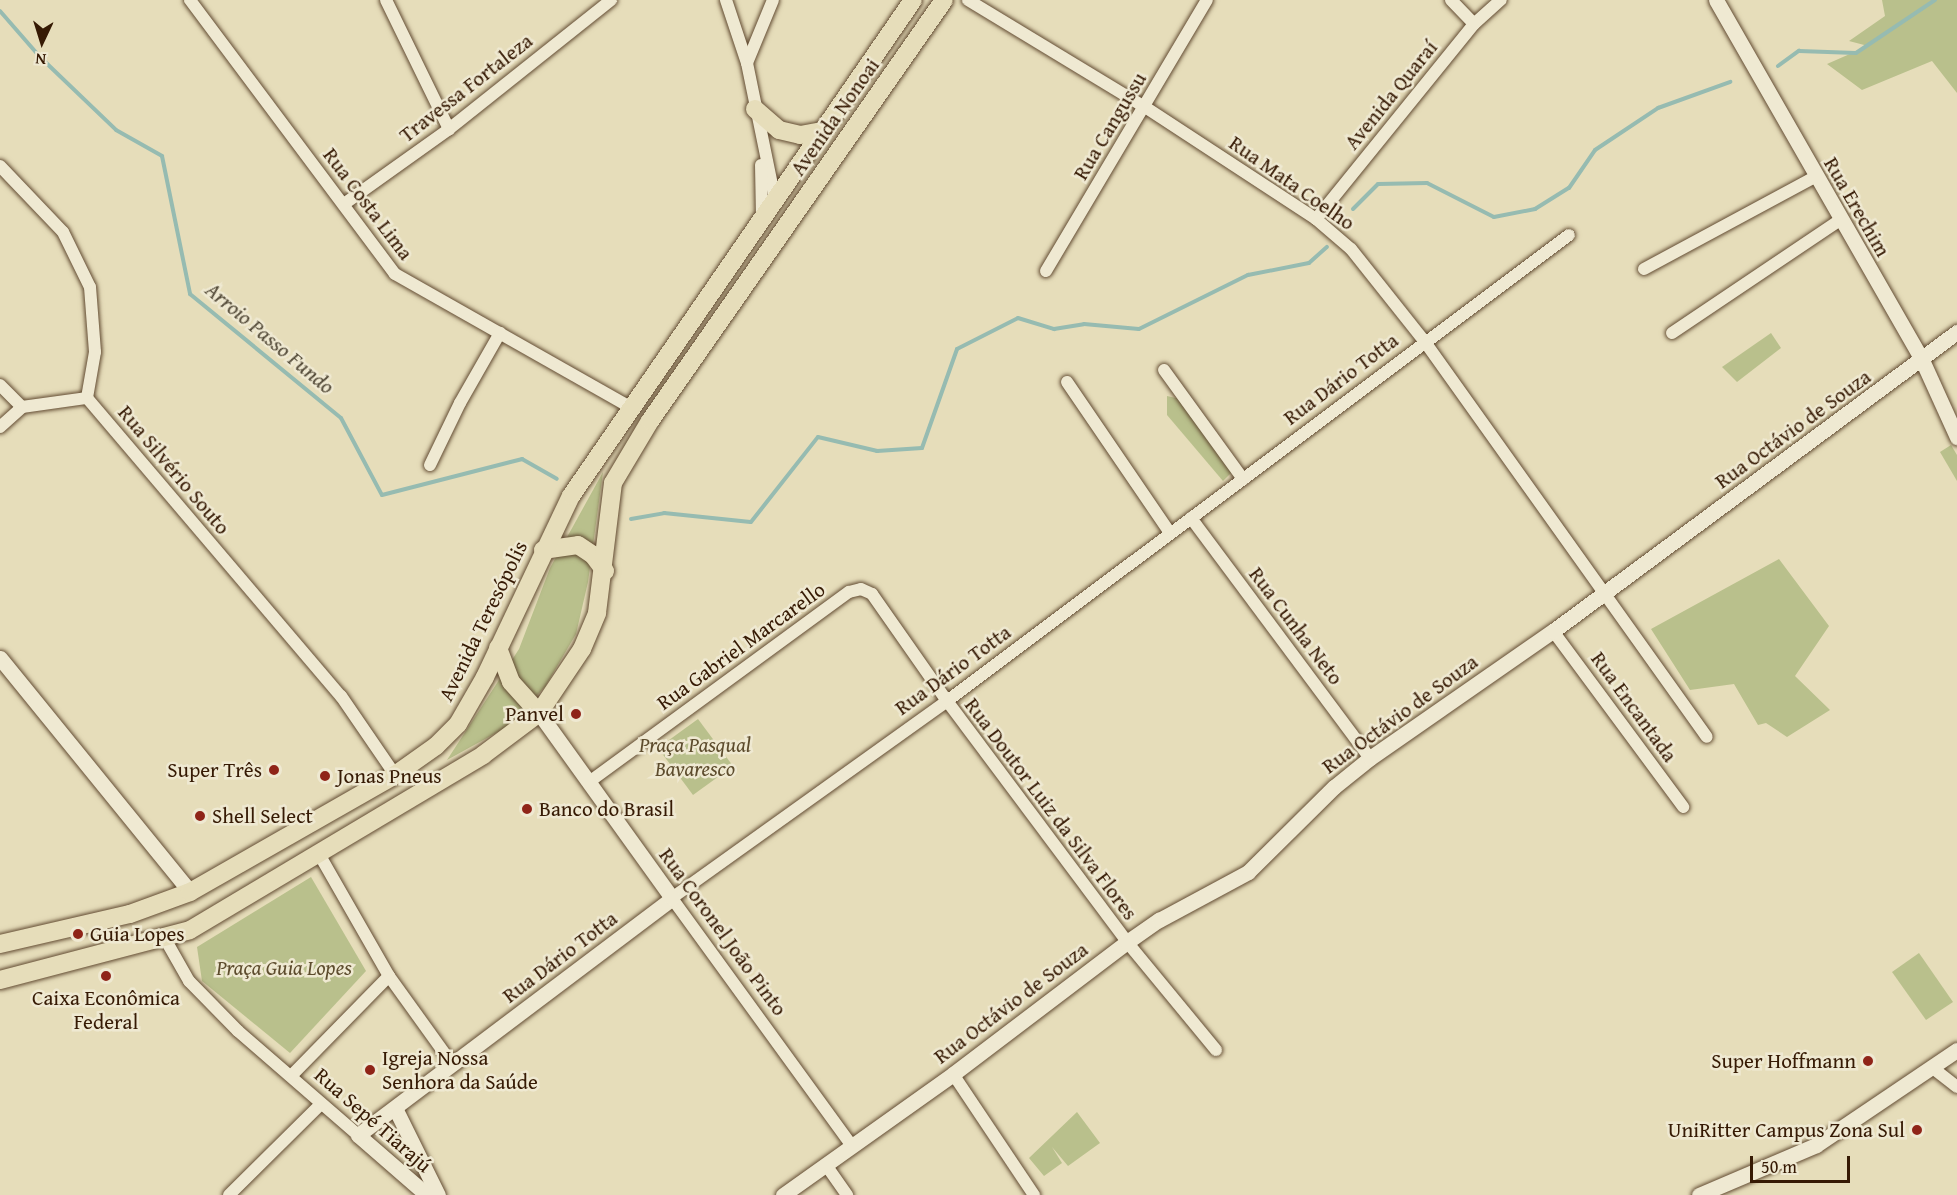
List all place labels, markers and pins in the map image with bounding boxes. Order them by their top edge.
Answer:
place label: Panvel [505,701,564,727]
marker: Panvel [569,707,583,721]
place label: Super Três [167,757,262,783]
marker: Super Três [267,763,281,777]
place label: Jonas Pneus [337,763,442,789]
marker: Jonas Pneus [318,769,332,783]
place label: Banco do Brasil [539,796,674,822]
marker: Banco do Brasil [520,802,534,816]
place label: Shell Select [212,803,313,829]
marker: Shell Select [193,809,207,823]
place label: Guia Lopes [90,921,185,947]
marker: Guia Lopes [71,927,85,941]
marker: Caixa Econômica Federal [99,969,113,983]
place label: Caixa Econômica Federal [32,985,180,1035]
place label: Igreja Nossa Senhora da Saúde [382,1045,538,1095]
place label: Super Hoffmann [1711,1048,1856,1074]
marker: Super Hoffmann [1861,1054,1875,1068]
marker: Igreja Nossa Senhora da Saúde [363,1063,377,1077]
place label: UniRitter Campus Zona Sul [1668,1117,1905,1143]
marker: UniRitter Campus Zona Sul [1910,1123,1924,1137]

